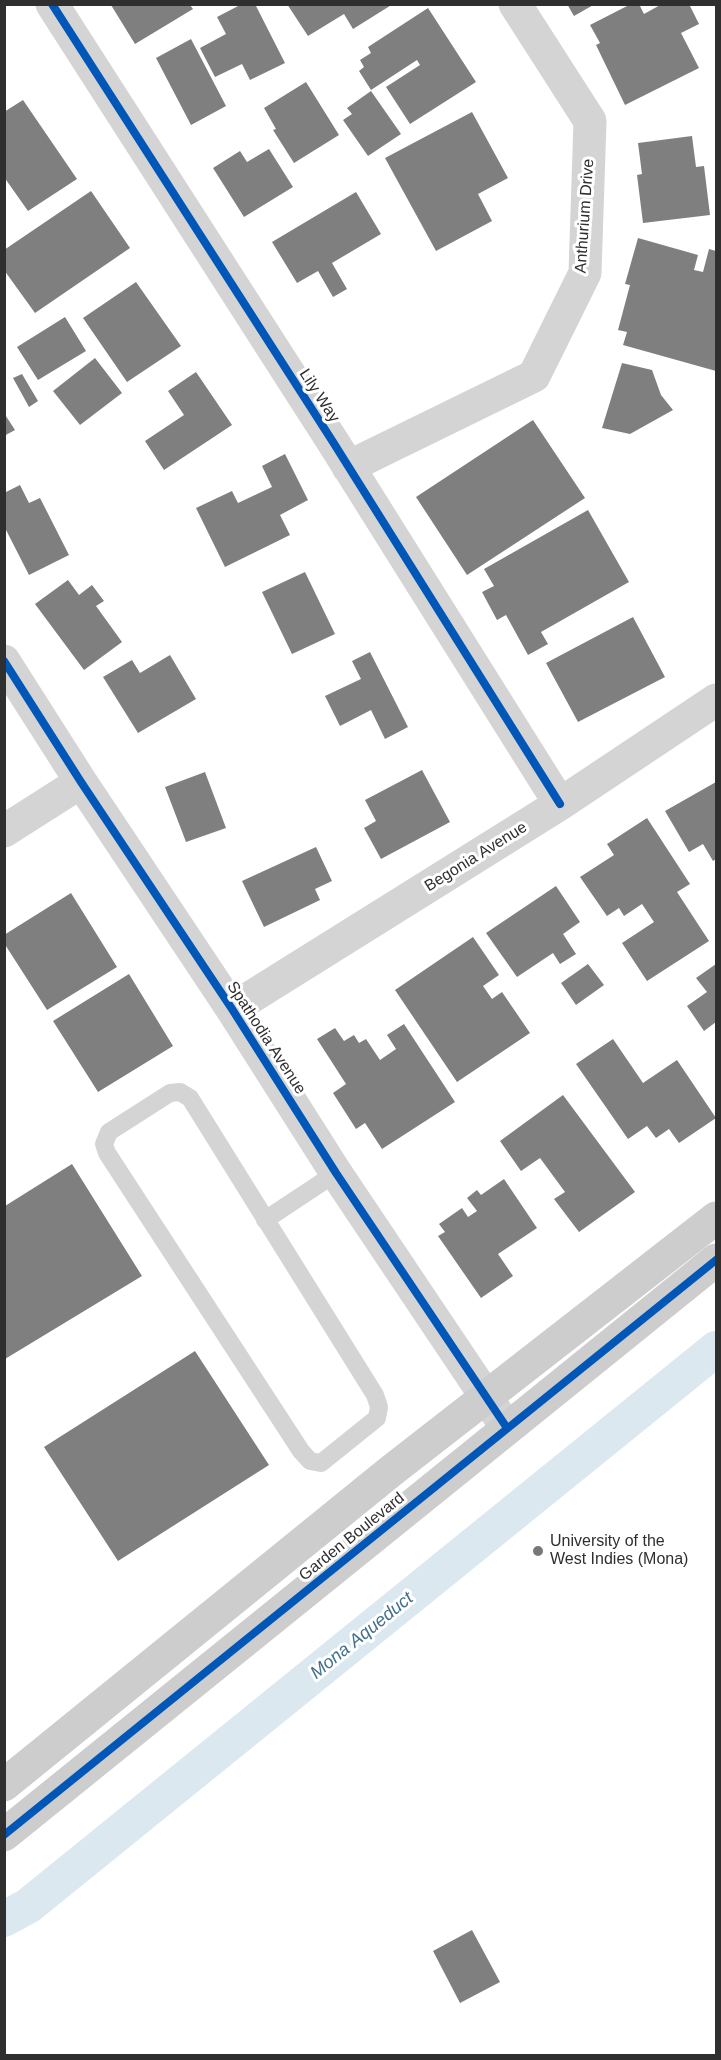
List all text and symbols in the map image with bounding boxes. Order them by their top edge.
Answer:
street label: Anthurium Drive [571,158,599,274]
street label: Lily Way [295,366,343,426]
street label: Begonia Avenue [421,818,531,896]
street label: Spathodia Avenue [222,978,310,1098]
street label: Garden Boulevard [295,1489,409,1585]
place label: University of the West Indies (Mona) [550,1532,688,1570]
marker: University of the West Indies (Mona) [531,1544,545,1558]
water label: Mona Aqueduct [306,1588,418,1684]

